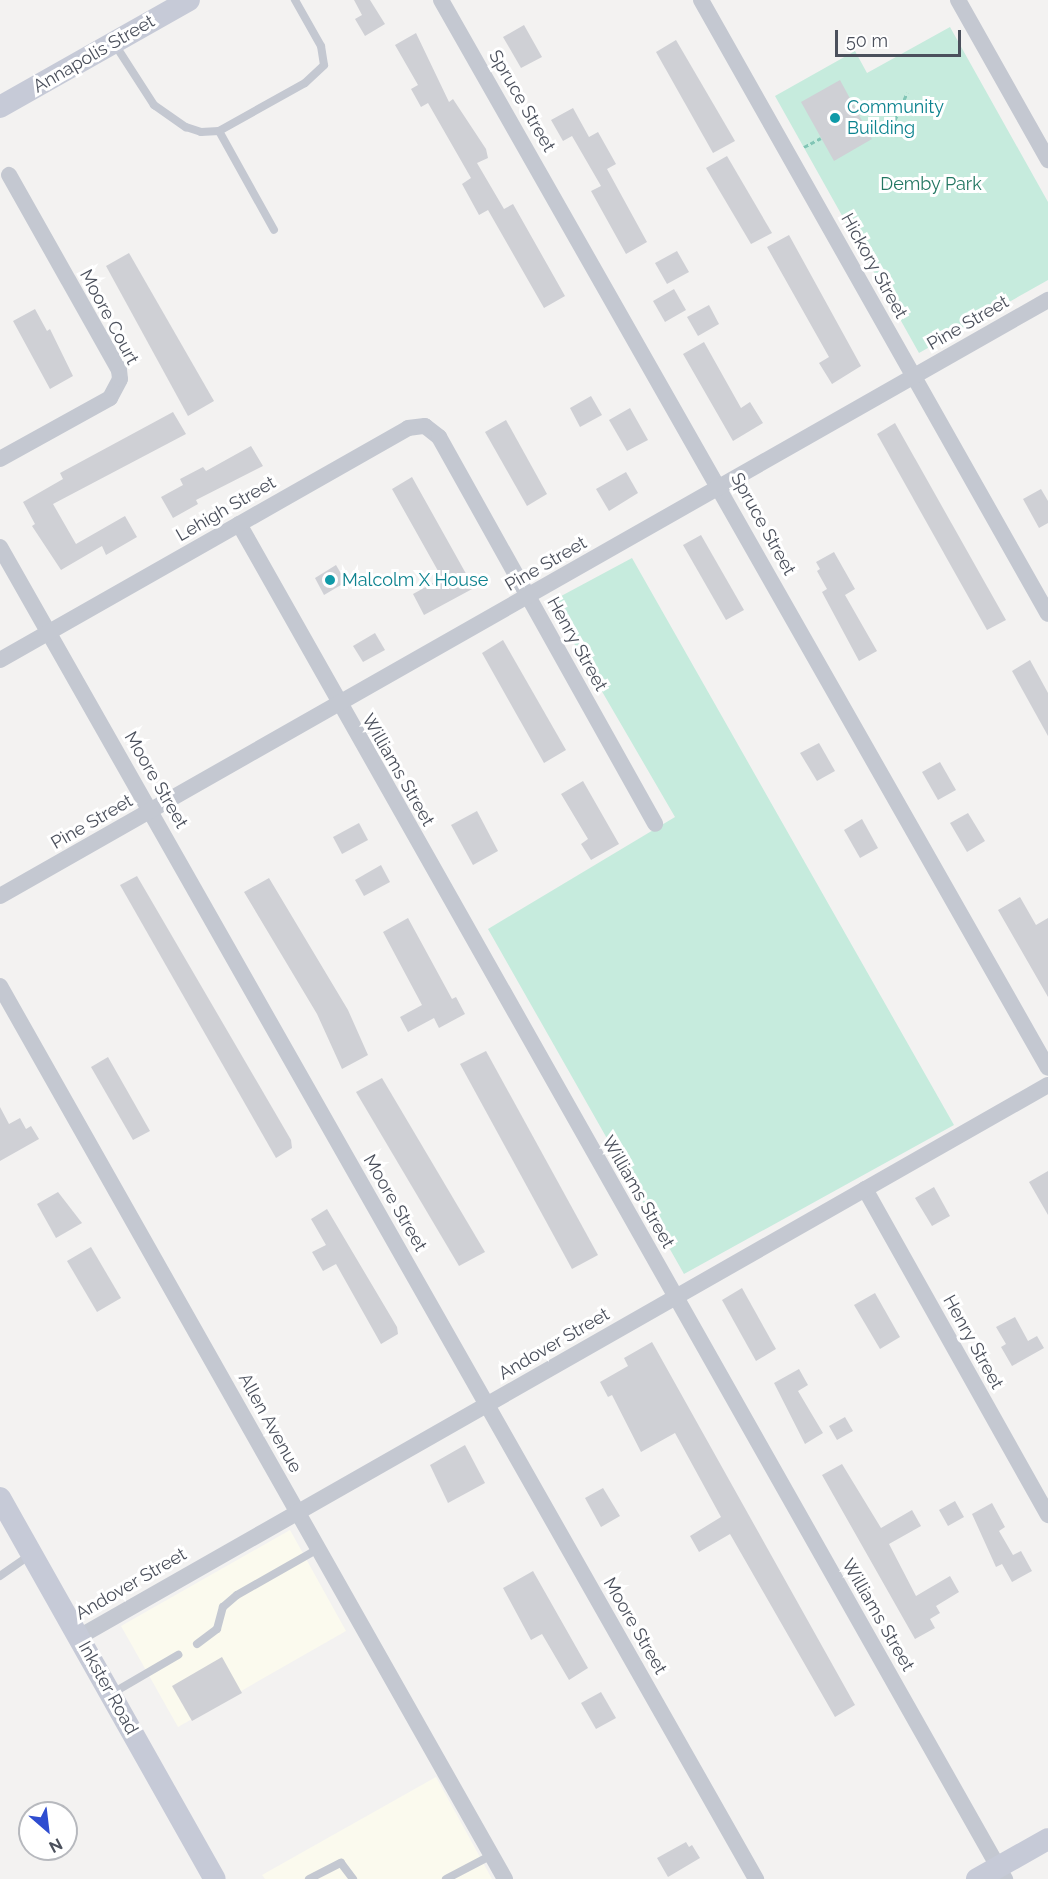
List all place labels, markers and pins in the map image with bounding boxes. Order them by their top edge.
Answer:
place label: Community Building [847,97,944,140]
marker: Community Building [828,111,842,125]
place label: Malcolm X House [342,569,489,591]
marker: Malcolm X House [323,573,337,587]

